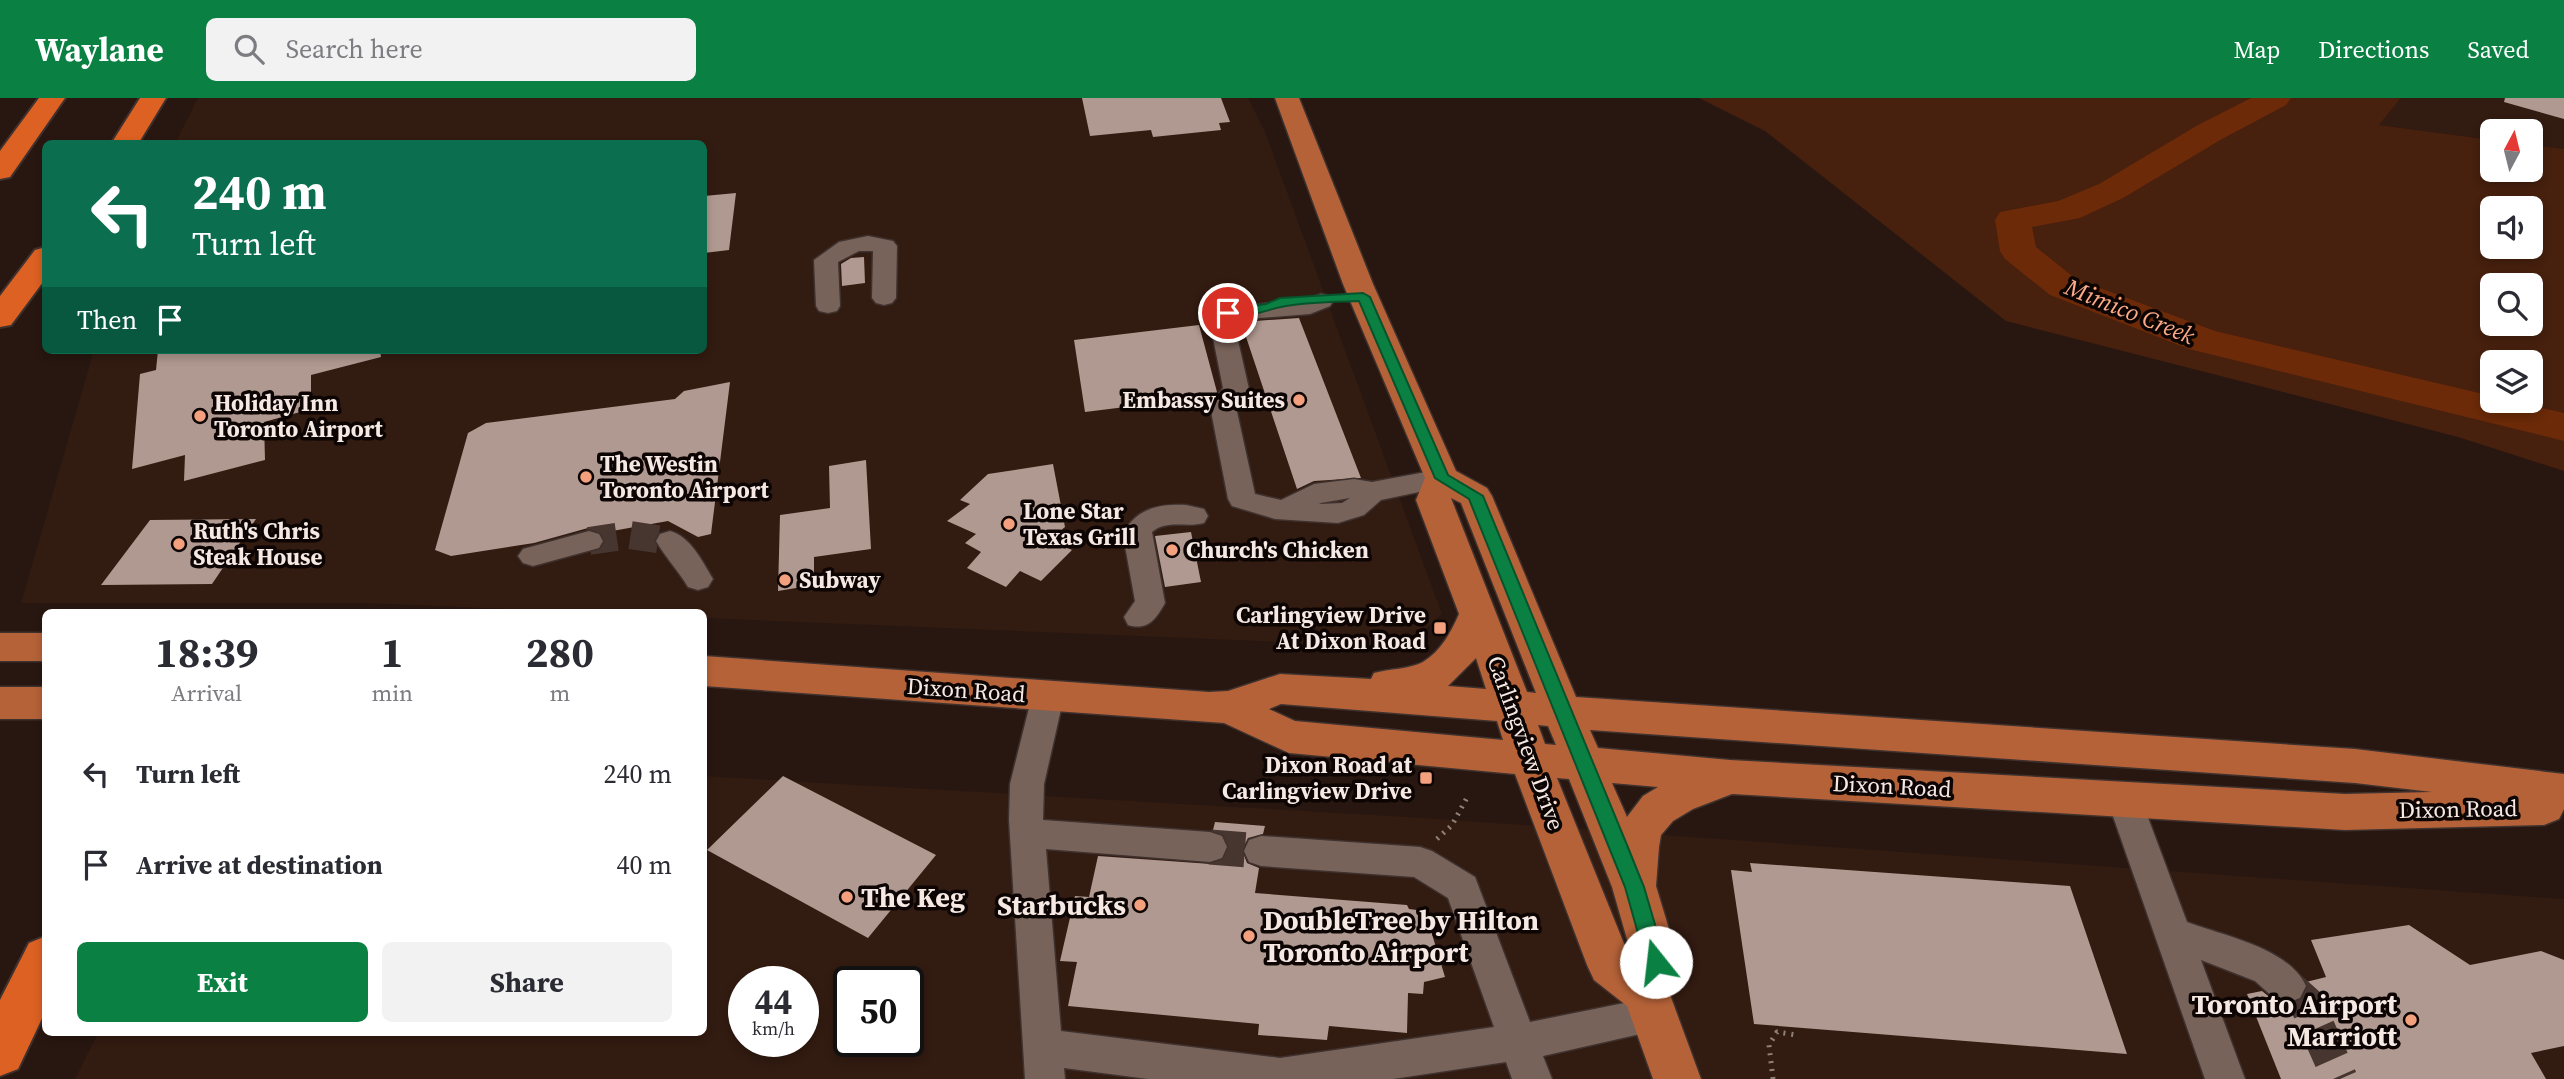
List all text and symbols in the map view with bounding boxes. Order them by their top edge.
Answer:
search box [206,18,696,81]
text: Waylane [35,27,164,72]
icon: search [230,30,268,68]
text: Search here [286,31,423,67]
text: Map [2233,33,2280,66]
text: Directions [2318,33,2429,66]
text: Saved [2467,33,2529,66]
north arrow [2480,119,2543,182]
map controls [2480,119,2543,413]
text: 240 m [192,158,327,225]
icon: left [77,168,168,259]
button: sound [2480,196,2543,259]
text: Turn left [192,222,316,266]
water label: Mimico Creek [2059,270,2200,352]
button: search [2480,273,2543,336]
pin [1198,283,1258,343]
icon: arrive [1209,294,1247,332]
icon: arrive [151,301,189,339]
text: Then [77,302,137,338]
button: layers [2480,350,2543,413]
place label: Embassy Suites [1122,384,1285,416]
place label: Holiday Inn Toronto Airport [214,387,384,445]
marker: Embassy Suites [1291,392,1307,408]
marker: Holiday Inn Toronto Airport [192,408,208,424]
place label: The Westin Toronto Airport [600,448,770,506]
marker: The Westin Toronto Airport [578,469,594,485]
place label: Lone Star Texas Grill [1023,495,1136,553]
place label: Ruth's Chris Steak House [193,515,323,573]
marker: Lone Star Texas Grill [1001,516,1017,532]
place label: Church's Chicken [1186,534,1369,566]
marker: Ruth's Chris Steak House [171,536,187,552]
marker: Church's Chicken [1164,542,1180,558]
place label: Subway [799,564,881,596]
marker: Subway [777,572,793,588]
place label: Carlingview Drive At Dixon Road [1236,599,1426,657]
marker: Carlingview Drive At Dixon Road [1432,620,1448,636]
text: 18:39 [155,623,259,681]
text: 1 [381,623,404,681]
text: 280 [526,623,594,681]
street label: Carlingview Drive [1480,651,1572,835]
street label: Dixon Road [906,670,1026,710]
text: Arrival [171,677,242,709]
text: min [371,677,413,709]
text: m [550,677,570,709]
place label: Dixon Road at Carlingview Drive [1222,749,1413,807]
icon: left [77,755,115,793]
text: Turn left [136,756,240,792]
text: 240 m [604,756,672,792]
street label: Dixon Road [1832,767,1952,805]
marker: Dixon Road at Carlingview Drive [1418,770,1434,786]
street label: Dixon Road [2398,792,2518,826]
icon: arrive [77,846,115,884]
text: Arrive at destination [136,847,383,883]
text: 40 m [617,847,672,883]
place label: The Keg [861,878,965,916]
place label: Starbucks [997,886,1126,924]
marker: The Keg [839,889,855,905]
marker: Starbucks [1132,897,1148,913]
place label: DoubleTree by Hilton Toronto Airport [1263,901,1539,971]
position arrow [1619,925,1693,999]
marker: DoubleTree by Hilton Toronto Airport [1241,928,1257,944]
button: Exit [77,942,368,1022]
button: Share [382,942,672,1022]
speed limit sign: 50 [833,966,924,1057]
text: 44 [755,978,792,1026]
place label: Toronto Airport Marriott [2191,985,2398,1055]
marker: Toronto Airport Marriott [2403,1012,2419,1028]
text: km/h [752,1016,795,1041]

